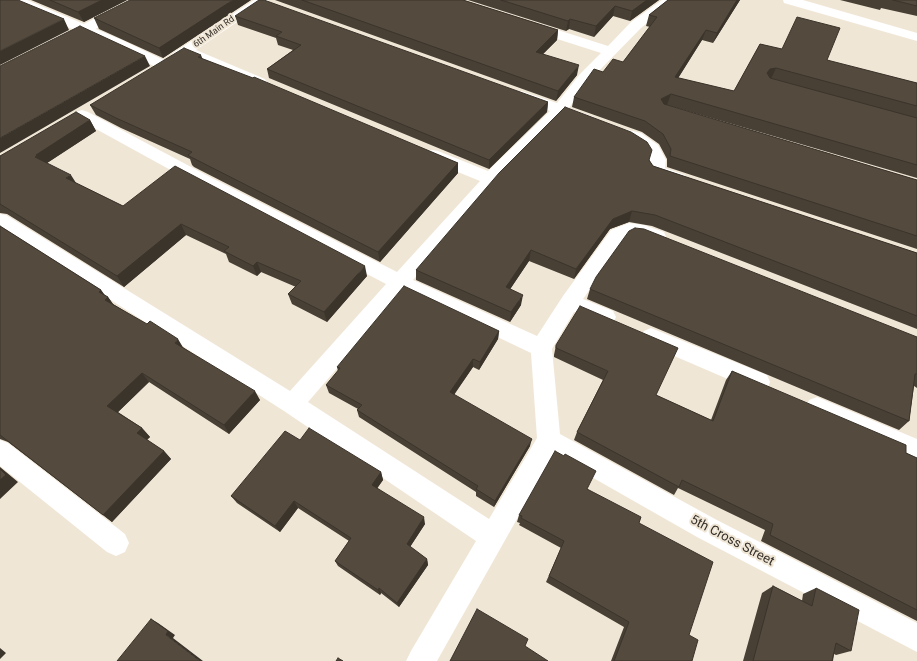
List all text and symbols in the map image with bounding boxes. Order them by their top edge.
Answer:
street label: 6th Main Rd [191,14,237,50]
street label: 5th Cross Street [687,512,777,570]

